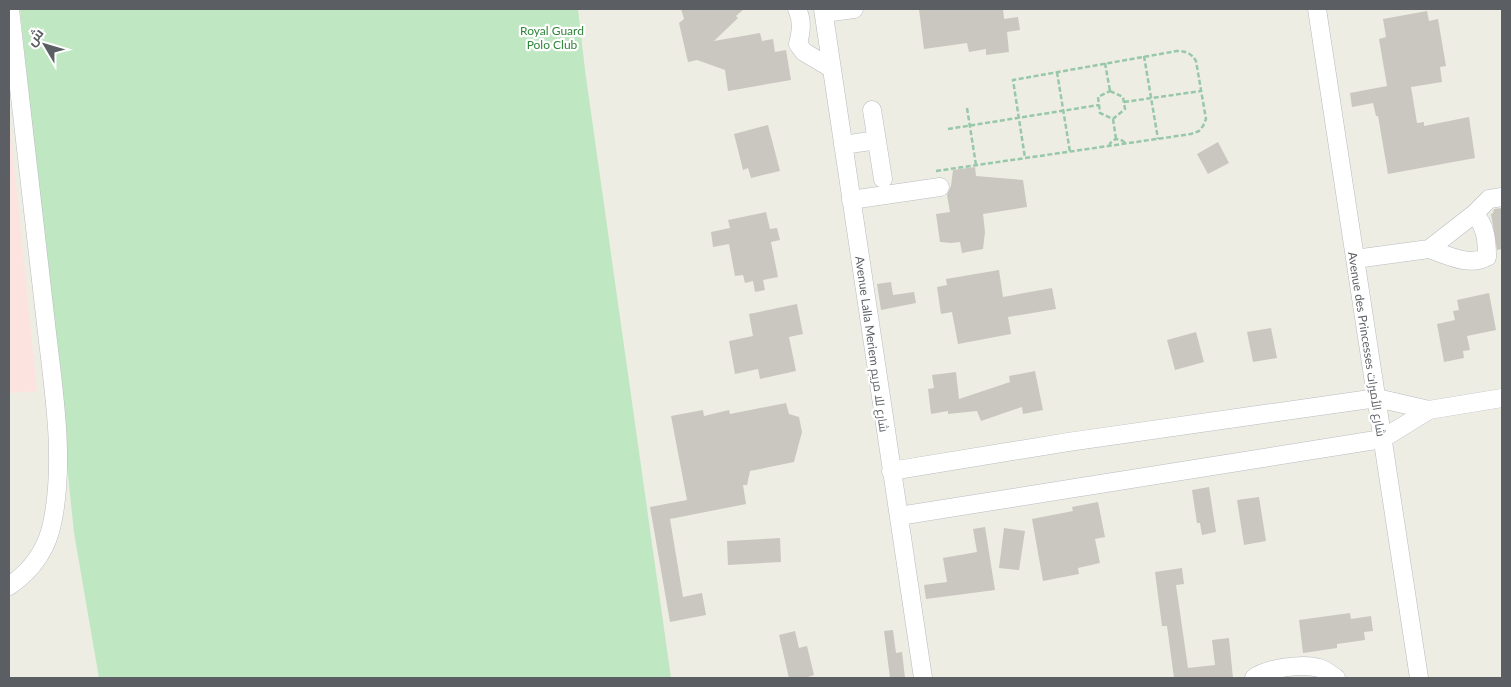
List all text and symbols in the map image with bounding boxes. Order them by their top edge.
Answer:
north arrow [20,20,70,70]
park label: Royal Guard Polo Club [520,23,584,52]
text: ش [22,24,47,50]
street label: Avenue des Princesses شارع الأميرات [1344,251,1389,438]
street label: Avenue Lalla Meriem شارع للا مريم [851,255,892,433]

